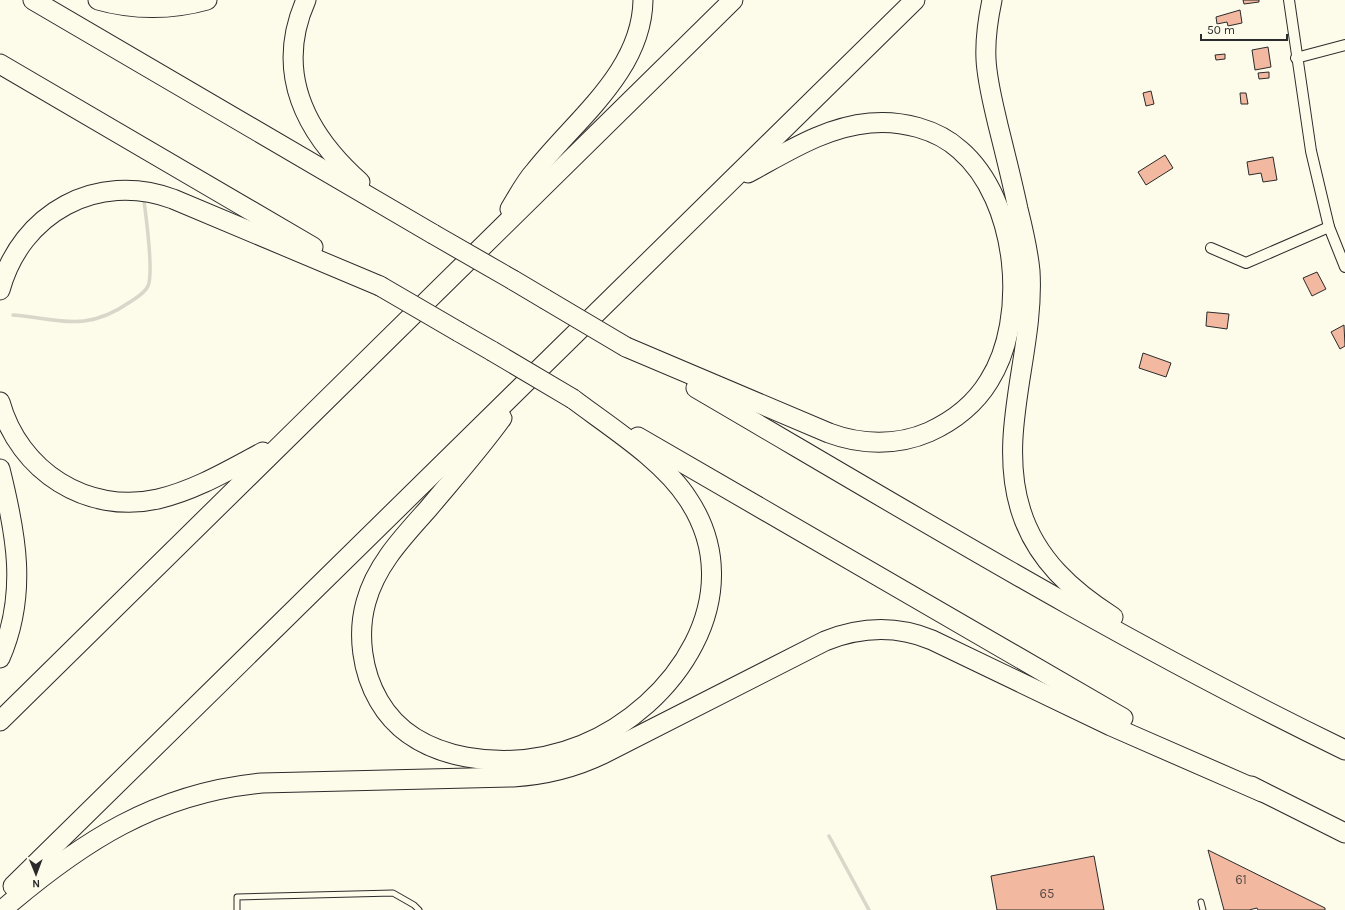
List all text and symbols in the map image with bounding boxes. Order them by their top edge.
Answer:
scale bar [1201,16,1287,42]
text: 50 m [1207,23,1235,37]
north arrow [16,854,56,894]
house number: 61 [1235,872,1247,887]
text: N [32,877,40,890]
house number: 65 [1040,886,1054,901]

